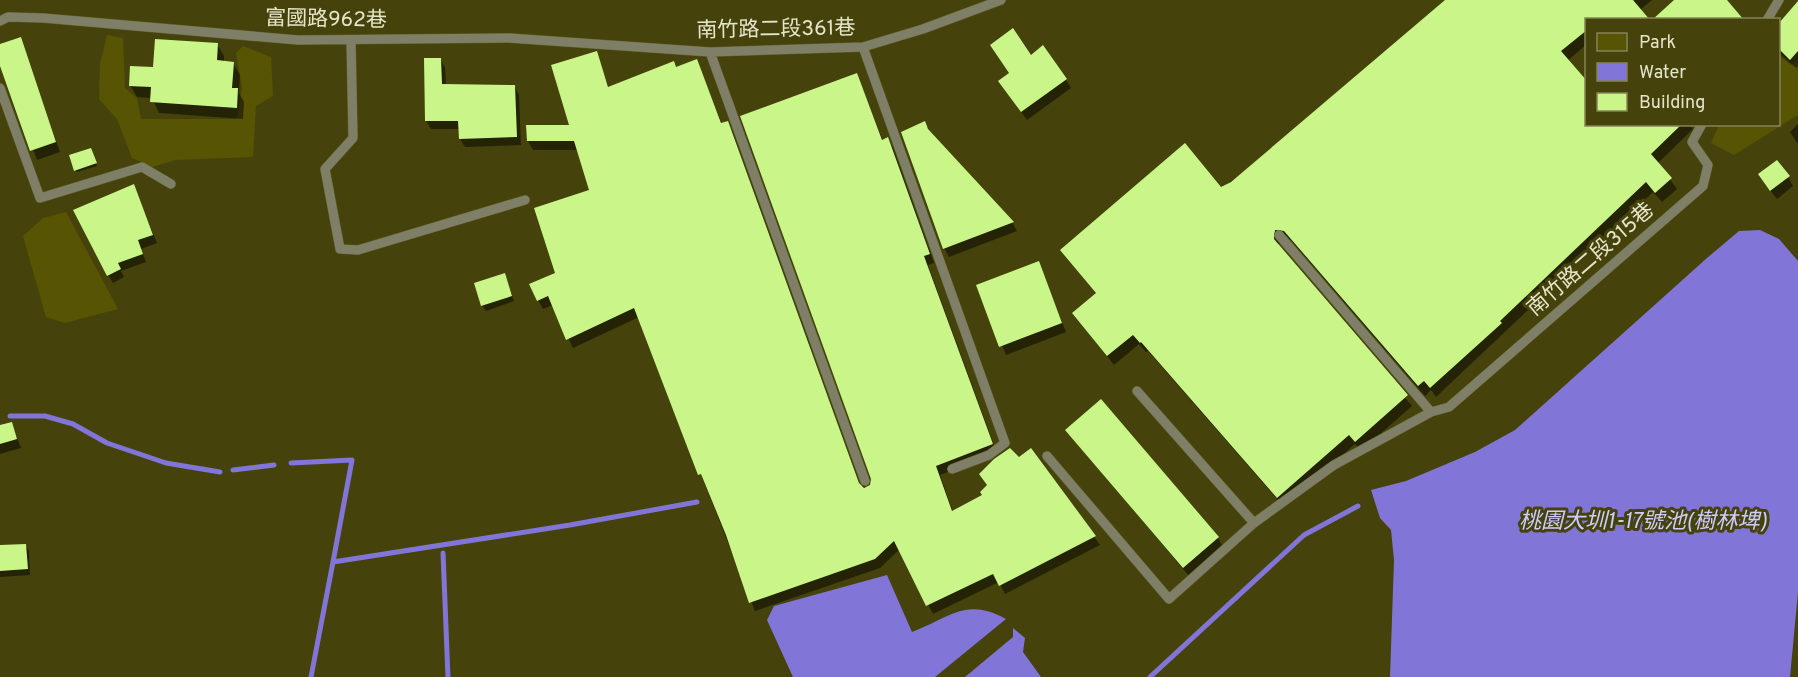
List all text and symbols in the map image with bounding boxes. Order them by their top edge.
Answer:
street label: 富國路962巷 [265,5,387,35]
street label: 南竹路二段361巷 [696,15,856,45]
legend [1585,18,1780,126]
text: Park [1639,32,1676,55]
text: Water [1639,62,1686,85]
text: Building [1639,92,1705,115]
street label: 南竹路二段315巷 [1522,197,1660,323]
water label: 桃園大圳1-17號池(樹林埤) [1519,509,1768,536]

